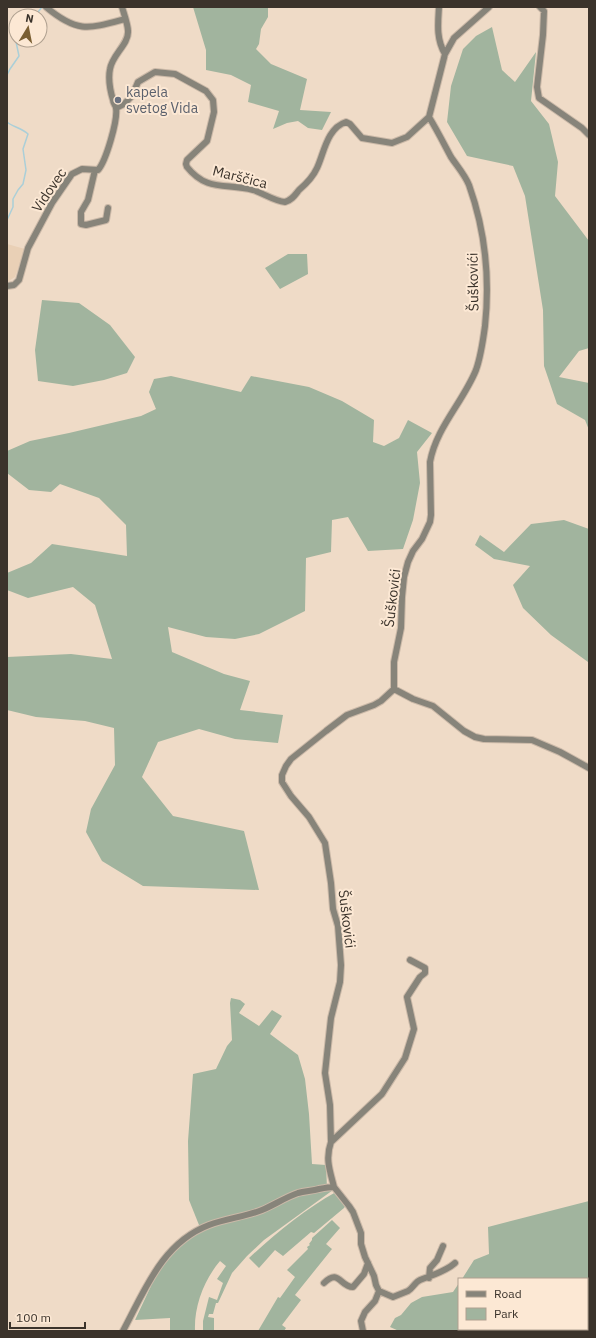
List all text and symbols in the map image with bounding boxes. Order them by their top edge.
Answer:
north arrow [8,8,48,48]
text: N [25,11,35,26]
place label: kapela svetog Vida [126,83,199,117]
marker: kapela svetog Vida [113,95,123,105]
street label: Marščica [211,162,270,193]
street label: Vidovec [28,164,70,216]
street label: Šuškovići [462,252,483,312]
street label: Šuškovići [378,568,405,628]
street label: Šuškovići [334,889,361,949]
legend [458,1278,588,1330]
text: Road [494,1286,522,1301]
scale bar [10,1304,85,1330]
text: Park [494,1306,519,1321]
text: 100 m [16,1310,51,1325]

